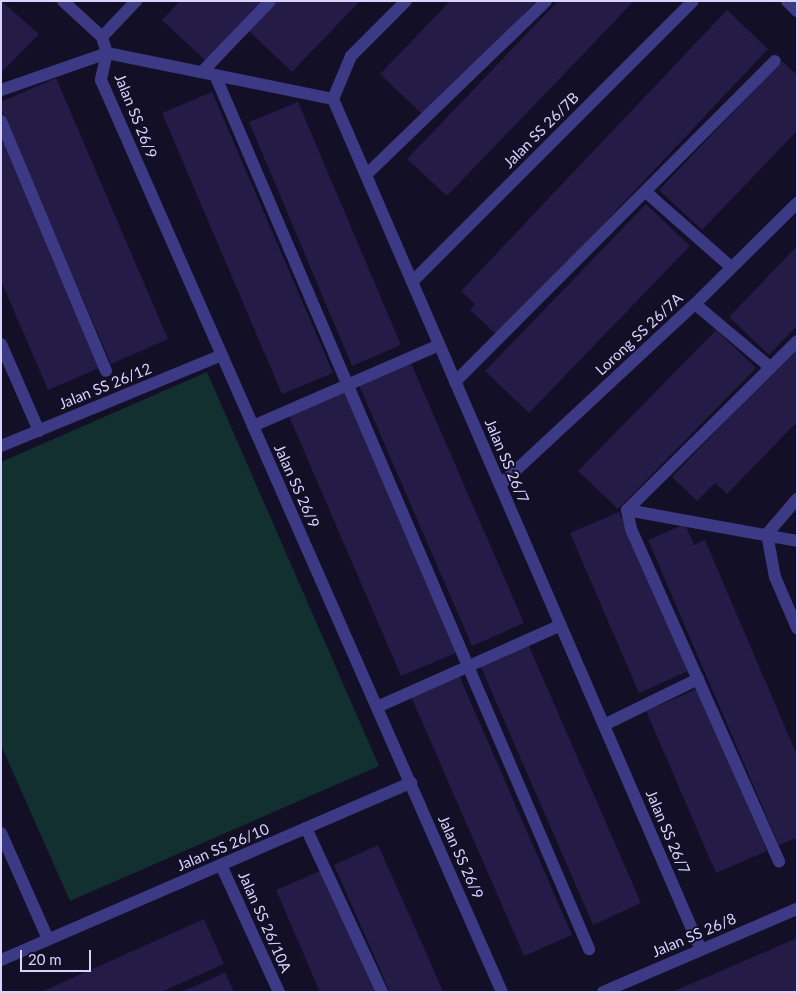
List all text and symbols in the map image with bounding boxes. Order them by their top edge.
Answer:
street label: Jalan SS 26/9 [111,71,161,161]
street label: Jalan SS 26/7B [499,88,583,172]
street label: Lorong SS 26/7A [592,289,686,379]
street label: Jalan SS 26/12 [56,359,154,413]
street label: Jalan SS 26/7 [481,416,533,506]
street label: Jalan SS 26/9 [271,441,323,531]
street label: Jalan SS 26/7 [642,787,694,877]
street label: Jalan SS 26/9 [435,812,487,902]
street label: Jalan SS 26/10 [174,819,272,875]
street label: Jalan SS 26/10A [235,869,295,975]
street label: Jalan SS 26/8 [649,909,739,961]
scale bar [22,940,94,972]
text: 20 m [28,950,62,968]

